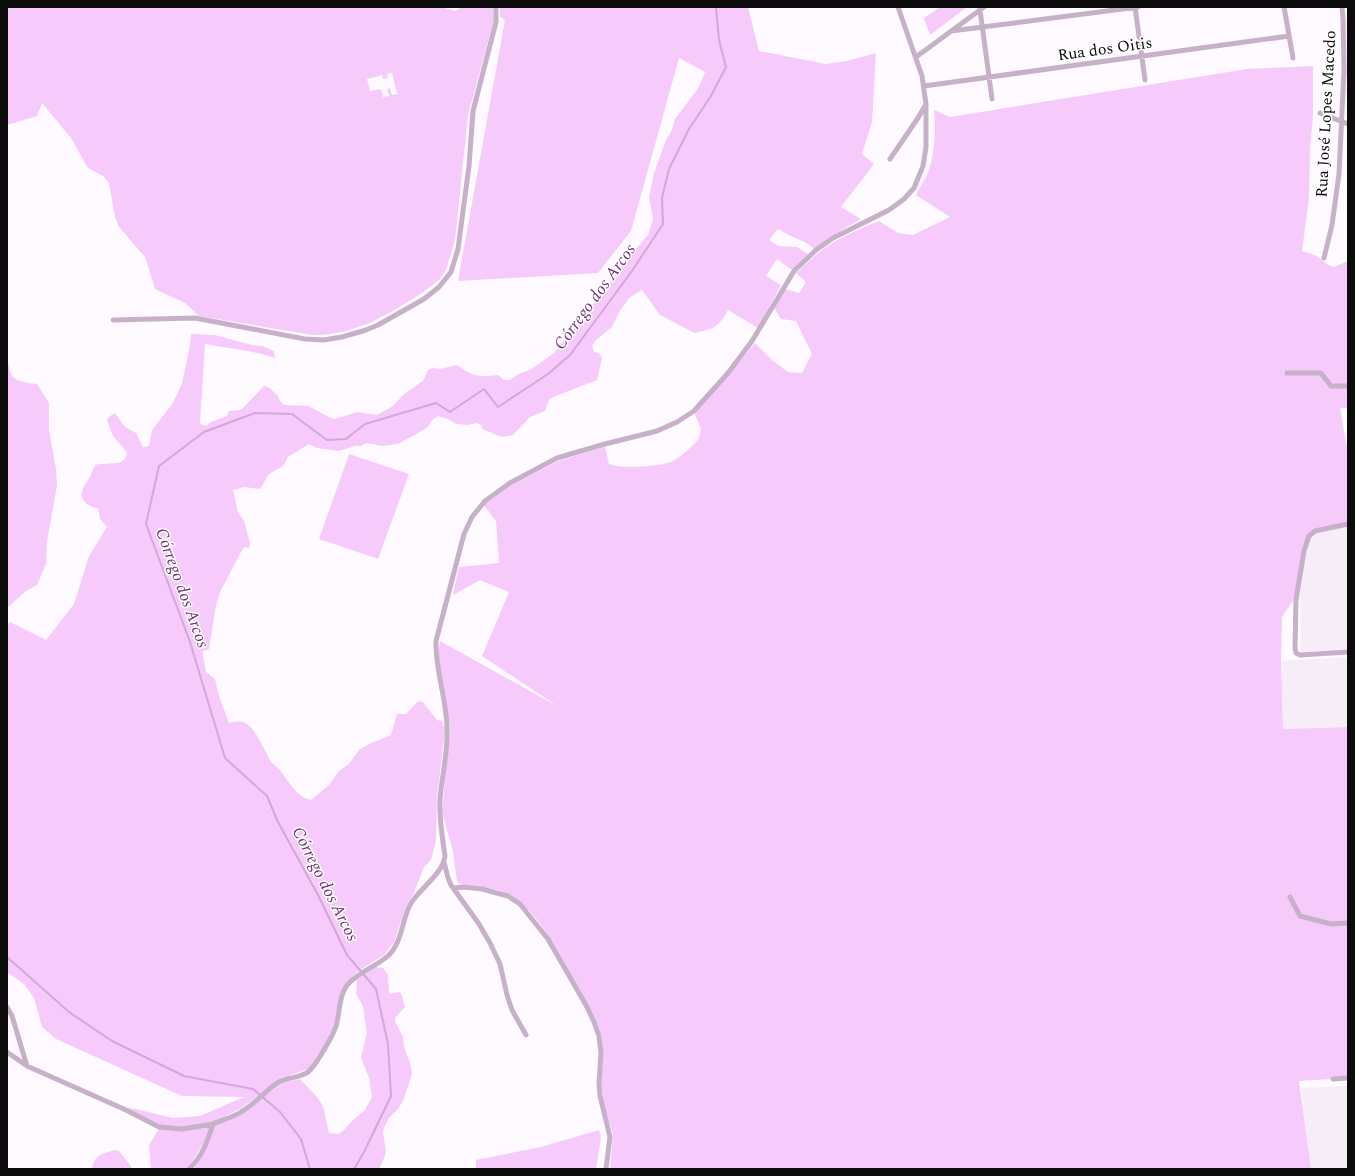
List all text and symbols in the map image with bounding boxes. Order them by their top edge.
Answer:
street label: Rua dos Oitis [1056,30,1154,68]
street label: Rua José Lopes Macedo [1310,30,1342,198]
water label: Córrego dos Arcos [547,238,643,356]
water label: Córrego dos Arcos [148,524,216,652]
water label: Córrego dos Arcos [285,822,365,946]

